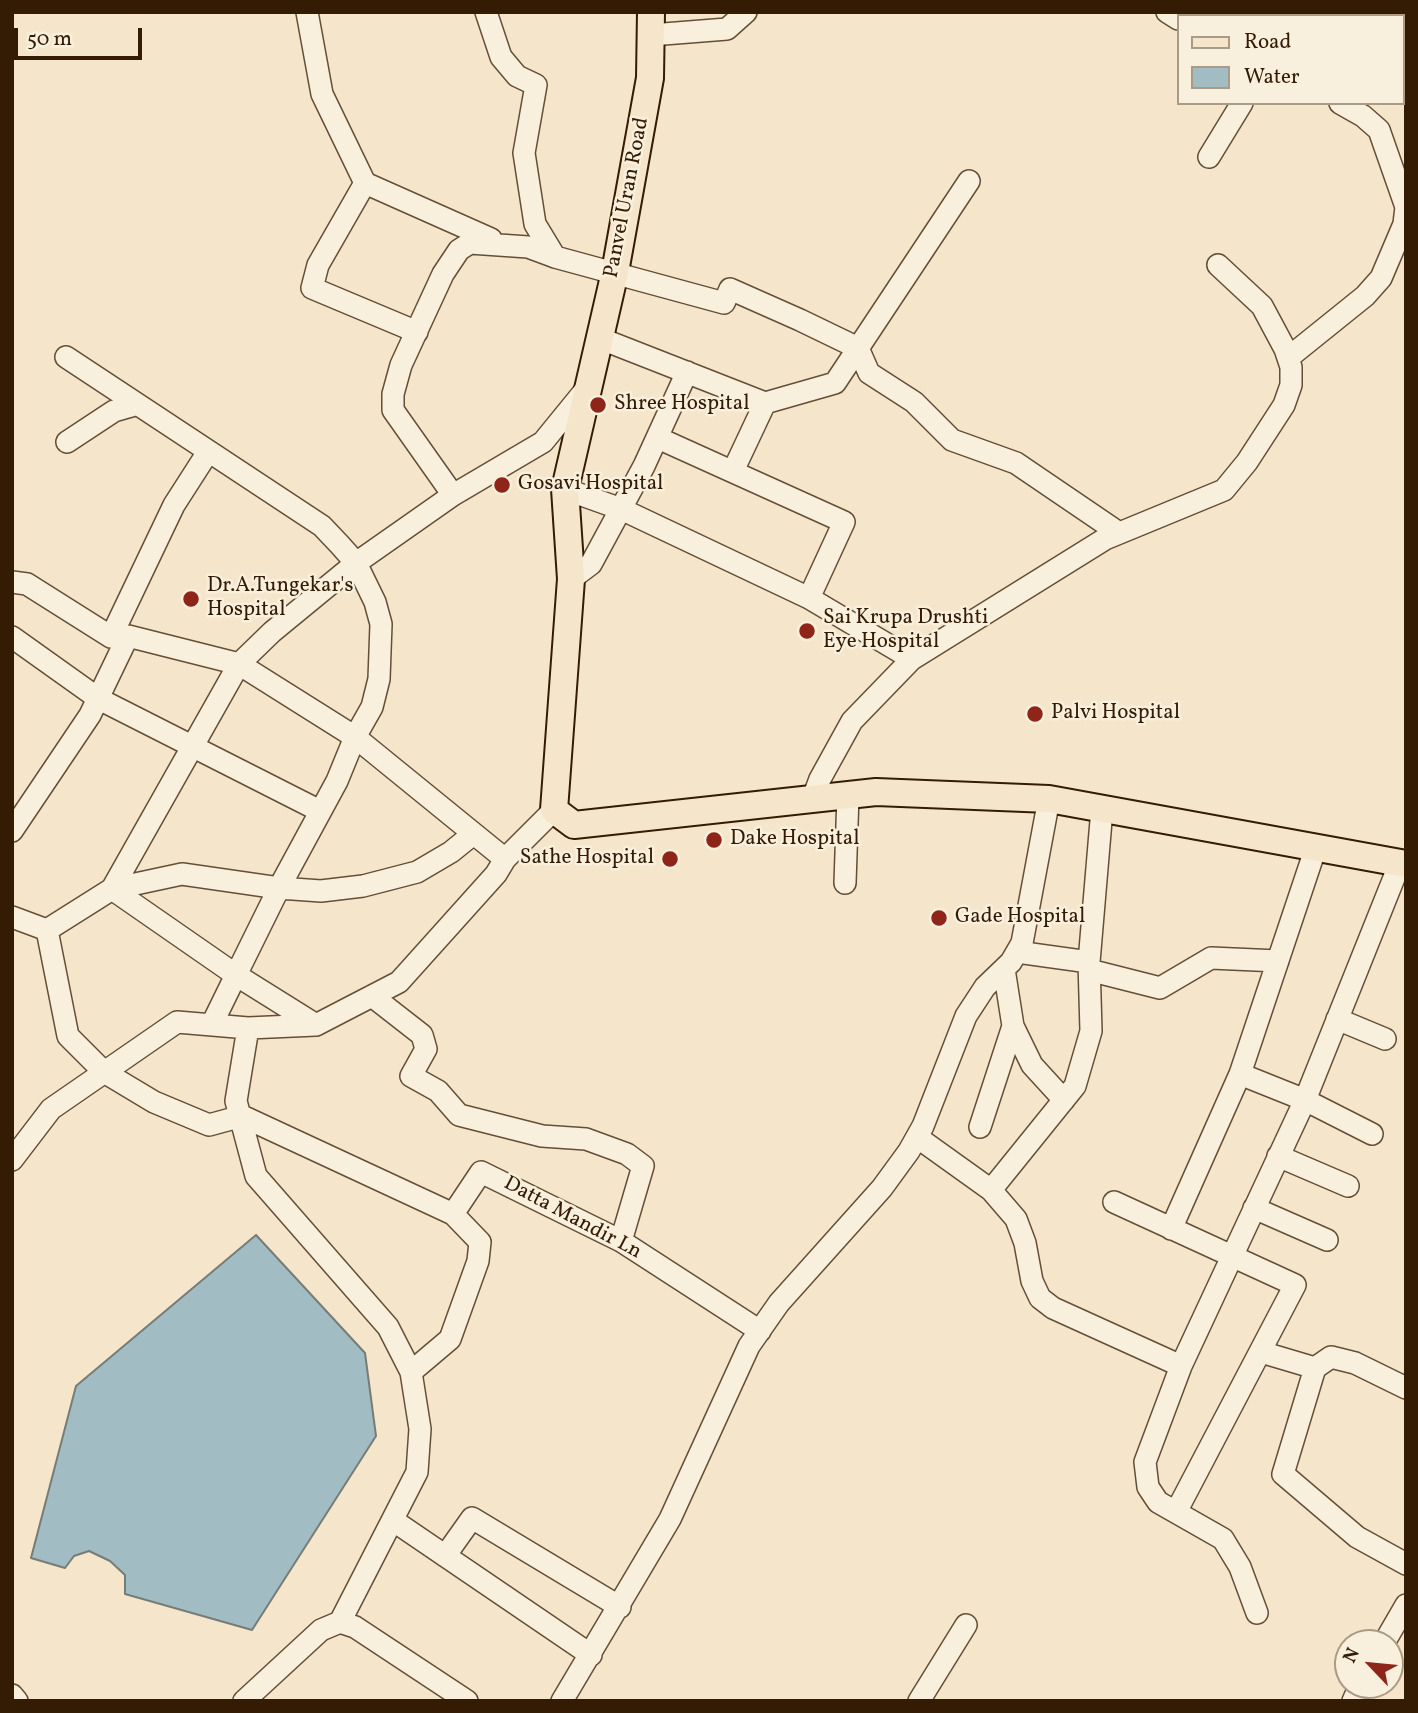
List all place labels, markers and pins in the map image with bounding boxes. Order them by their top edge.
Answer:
place label: Shree Hospital [614,392,749,418]
marker: Shree Hospital [588,395,608,415]
place label: Gosavi Hospital [518,472,663,498]
marker: Gosavi Hospital [492,475,512,495]
place label: Dr.A.Tungekar's Hospital [207,574,353,624]
marker: Dr.A.Tungekar's Hospital [181,589,201,609]
place label: Sai Krupa Drushti Eye Hospital [823,606,988,656]
marker: Sai Krupa Drushti Eye Hospital [797,621,817,641]
place label: Palvi Hospital [1051,701,1180,727]
marker: Palvi Hospital [1025,704,1045,724]
place label: Dake Hospital [730,827,860,853]
marker: Dake Hospital [704,830,724,850]
place label: Sathe Hospital [520,846,654,872]
marker: Sathe Hospital [660,849,680,869]
place label: Gade Hospital [955,905,1085,931]
marker: Gade Hospital [929,908,949,928]

